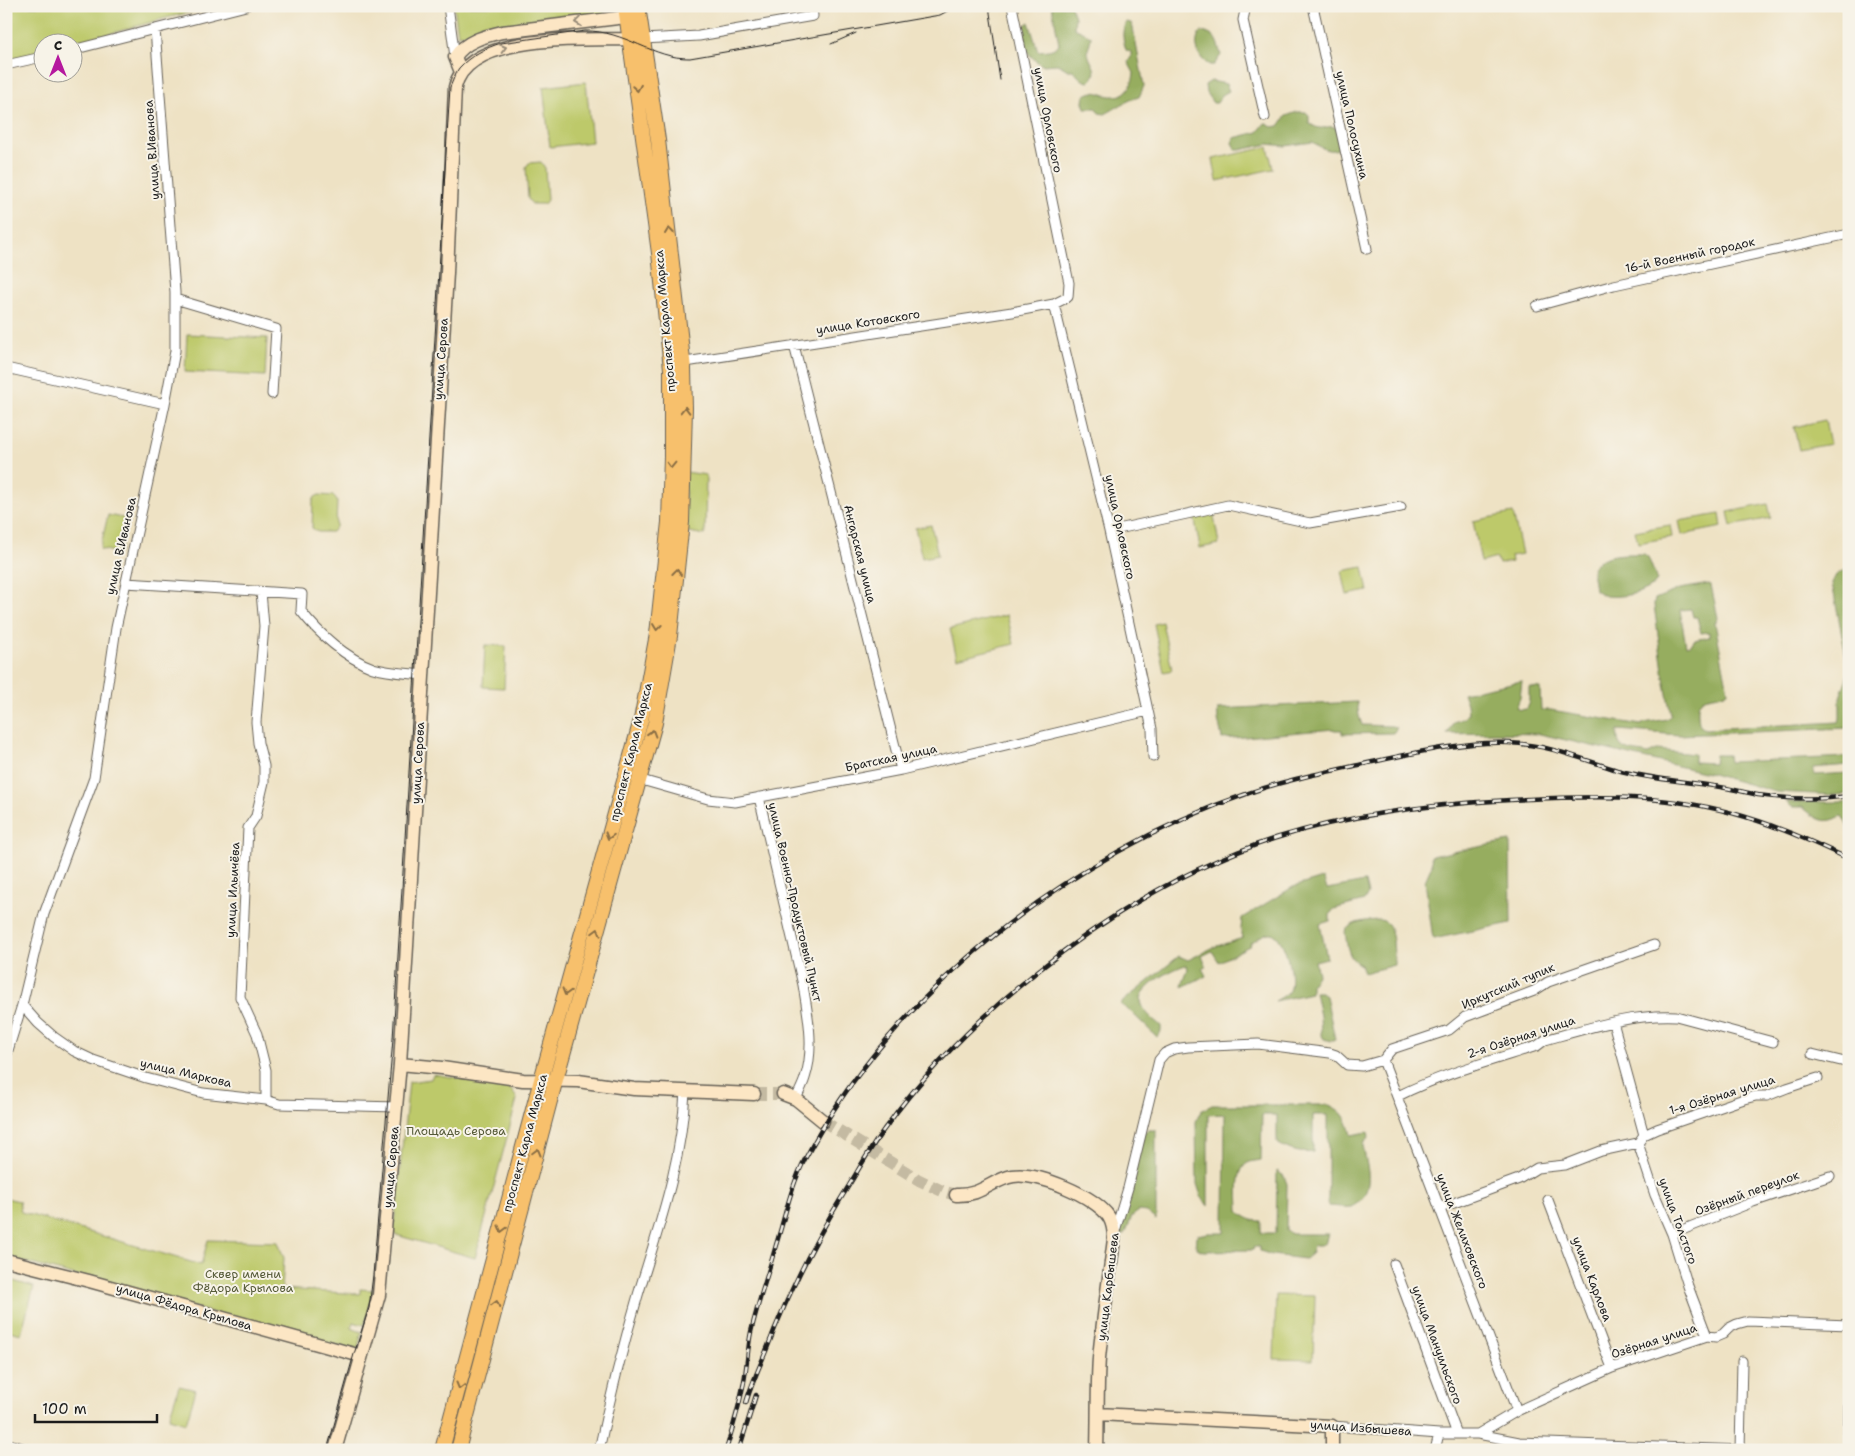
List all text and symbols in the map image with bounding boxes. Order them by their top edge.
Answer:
one-way arrow [574,16,582,27]
north arrow [32,32,82,82]
text: С [54,36,62,54]
one-way arrow [498,43,507,54]
street label: улица Орловского [1030,66,1066,174]
street label: улица Полосухина [1332,69,1372,181]
one-way arrow [631,83,641,92]
street label: улица В.Иванова [140,99,163,200]
one-way arrow [664,227,675,235]
street label: 16-й Военный городок [1624,233,1757,277]
street label: проспект Карла Маркса [651,249,679,392]
street label: улица Котовского [815,306,921,338]
street label: улица Серова [430,317,452,400]
one-way arrow [680,406,690,414]
one-way arrow [666,462,676,469]
street label: улица Орловского [1101,473,1139,581]
street label: улица В.Иванова [102,495,140,596]
street label: Ангарская улица [840,503,880,605]
one-way arrow [672,568,682,577]
one-way arrow [652,623,663,631]
street label: проспект Карла Маркса [606,681,656,823]
street label: улица Серова [408,721,428,804]
one-way arrow [647,729,657,737]
street label: Братская улица [844,740,939,776]
street label: улица Военно-Продуктовый Пункт [764,801,826,1004]
one-way arrow [604,831,614,839]
street label: улица Ильичёва [223,841,244,938]
one-way arrow [591,929,601,937]
street label: Иркутский тупик [1459,959,1558,1013]
one-way arrow [561,988,571,996]
street label: 2-я Озёрная улица [1465,1012,1577,1062]
street label: улица Маркова [139,1055,234,1091]
street label: 1-я Озёрная улица [1667,1071,1777,1119]
street label: проспект Карла Маркса [499,1072,551,1214]
park label: Площадь Серова [406,1123,506,1139]
street label: улица Серова [379,1125,403,1209]
one-way arrow [531,1149,541,1157]
street label: Озёрный переулок [1693,1166,1802,1219]
street label: улица Желиховского [1433,1171,1491,1291]
street label: улица Толстого [1655,1176,1701,1266]
one-way arrow [497,1225,508,1234]
street label: улица Карбышева [1093,1231,1123,1342]
street label: улица Карлова [1568,1234,1616,1324]
park label: Сквер имени Фёдора Крылова [193,1266,294,1296]
street label: улица Фёдора Крылова [114,1280,254,1334]
street label: улица Мануильского [1408,1283,1466,1407]
one-way arrow [490,1300,501,1309]
street label: Озёрная улица [1609,1319,1699,1362]
one-way arrow [455,1382,465,1390]
scale bar [35,1391,158,1423]
text: 100 m [42,1399,87,1419]
street label: улица Избышева [1310,1416,1413,1440]

